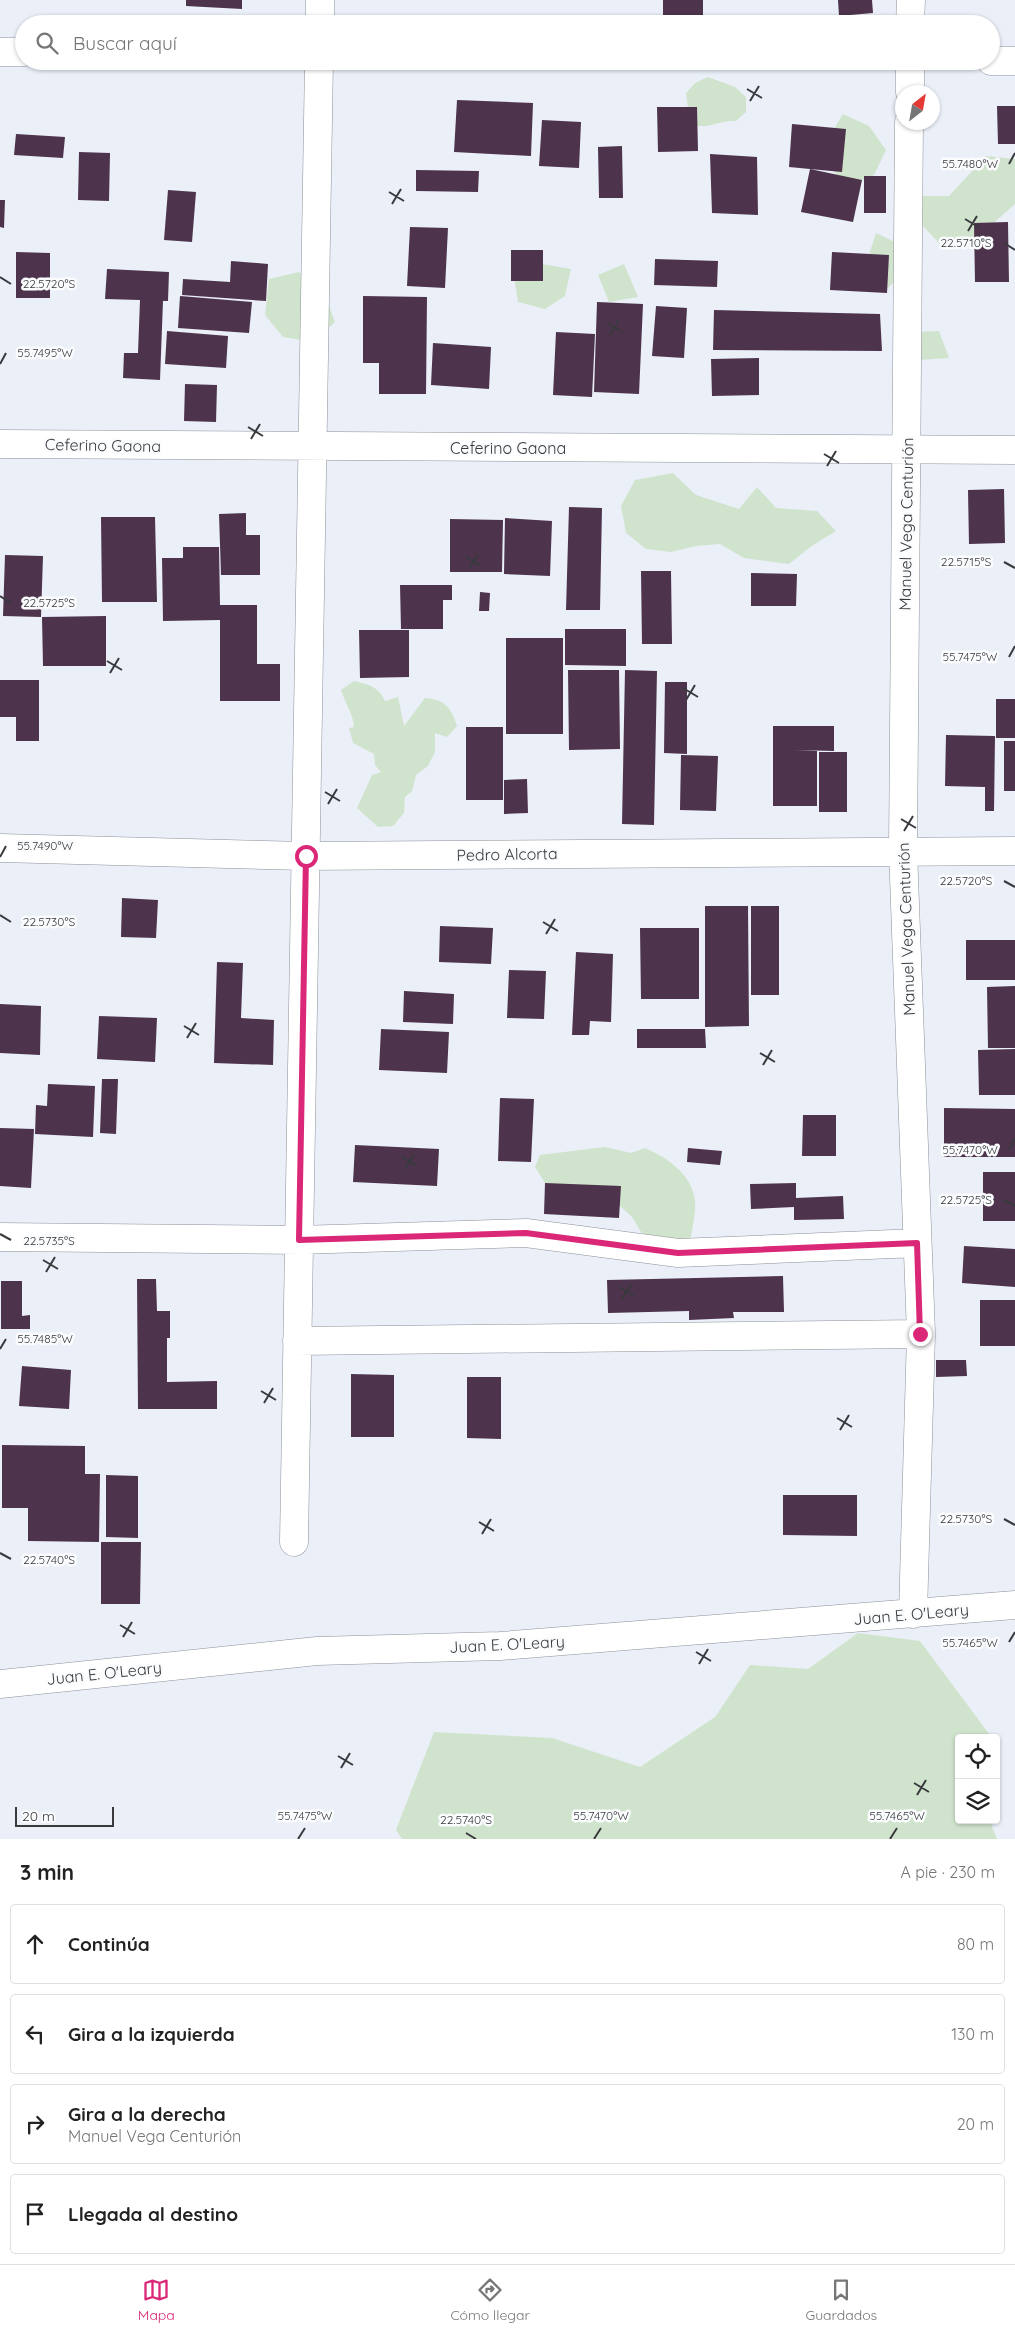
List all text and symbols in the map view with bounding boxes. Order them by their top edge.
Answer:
search box [15,15,1000,70]
icon: search [33,29,61,57]
text: Buscar aquí [73,31,177,55]
north arrow [895,85,940,130]
text: 55.7480°W [942,156,998,171]
text: 22.5710°S [940,235,992,250]
text: 22.5720°S [23,276,76,291]
text: 55.7495°W [17,345,73,360]
street label: Ceferino Gaona [45,434,161,456]
street label: Manuel Vega Centurión [894,437,918,611]
street label: Ceferino Gaona [450,438,566,458]
text: 22.5715°S [941,554,991,569]
text: 22.5725°S [23,595,75,610]
text: 55.7475°W [943,649,998,664]
text: 55.7490°W [17,838,73,853]
street label: Manuel Vega Centurión [893,842,919,1016]
street label: Pedro Alcorta [456,843,558,865]
route start [295,845,318,868]
text: 22.5720°S [940,873,993,888]
text: 22.5730°S [23,914,75,929]
text: 55.7470°W [942,1142,998,1157]
text: 22.5725°S [940,1192,992,1207]
text: 22.5735°S [23,1233,75,1248]
route end [909,1323,932,1346]
text: 55.7485°W [17,1331,73,1346]
text: 22.5730°S [940,1511,992,1526]
text: 22.5740°S [23,1552,75,1567]
street label: Juan E. O'Leary [852,1599,970,1629]
street label: Juan E. O'Leary [449,1631,565,1657]
text: 55.7465°W [942,1635,998,1650]
street label: Juan E. O'Leary [45,1657,163,1689]
map controls [955,1734,1000,1824]
button: locate [955,1734,1000,1779]
button: layers [955,1779,1000,1824]
scale bar [15,1804,114,1827]
text: 20 m [22,1807,55,1825]
text: 55.7475°W [278,1808,333,1823]
text: 55.7470°W [573,1808,629,1823]
text: 55.7465°W [869,1808,925,1823]
text: 22.5740°S [440,1812,492,1827]
text: 3 min [20,1859,74,1885]
text: A pie · 230 m [901,1862,995,1882]
icon: ahead [21,1930,49,1958]
text: Continúa [68,1932,150,1956]
text: 80 m [957,1934,994,1954]
icon: left [21,2020,49,2048]
text: Gira a la izquierda [68,2022,235,2046]
text: 130 m [951,2024,994,2044]
text: Gira a la derecha [68,2102,226,2126]
icon: right [21,2110,49,2138]
text: 20 m [957,2114,994,2134]
text: Manuel Vega Centurión [68,2126,241,2146]
icon: arrive [21,2200,49,2228]
text: Llegada al destino [68,2202,238,2226]
tab: Mapa [138,2276,175,2324]
tab: Cómo llegar [450,2276,530,2324]
tab: Guardados [805,2276,877,2324]

